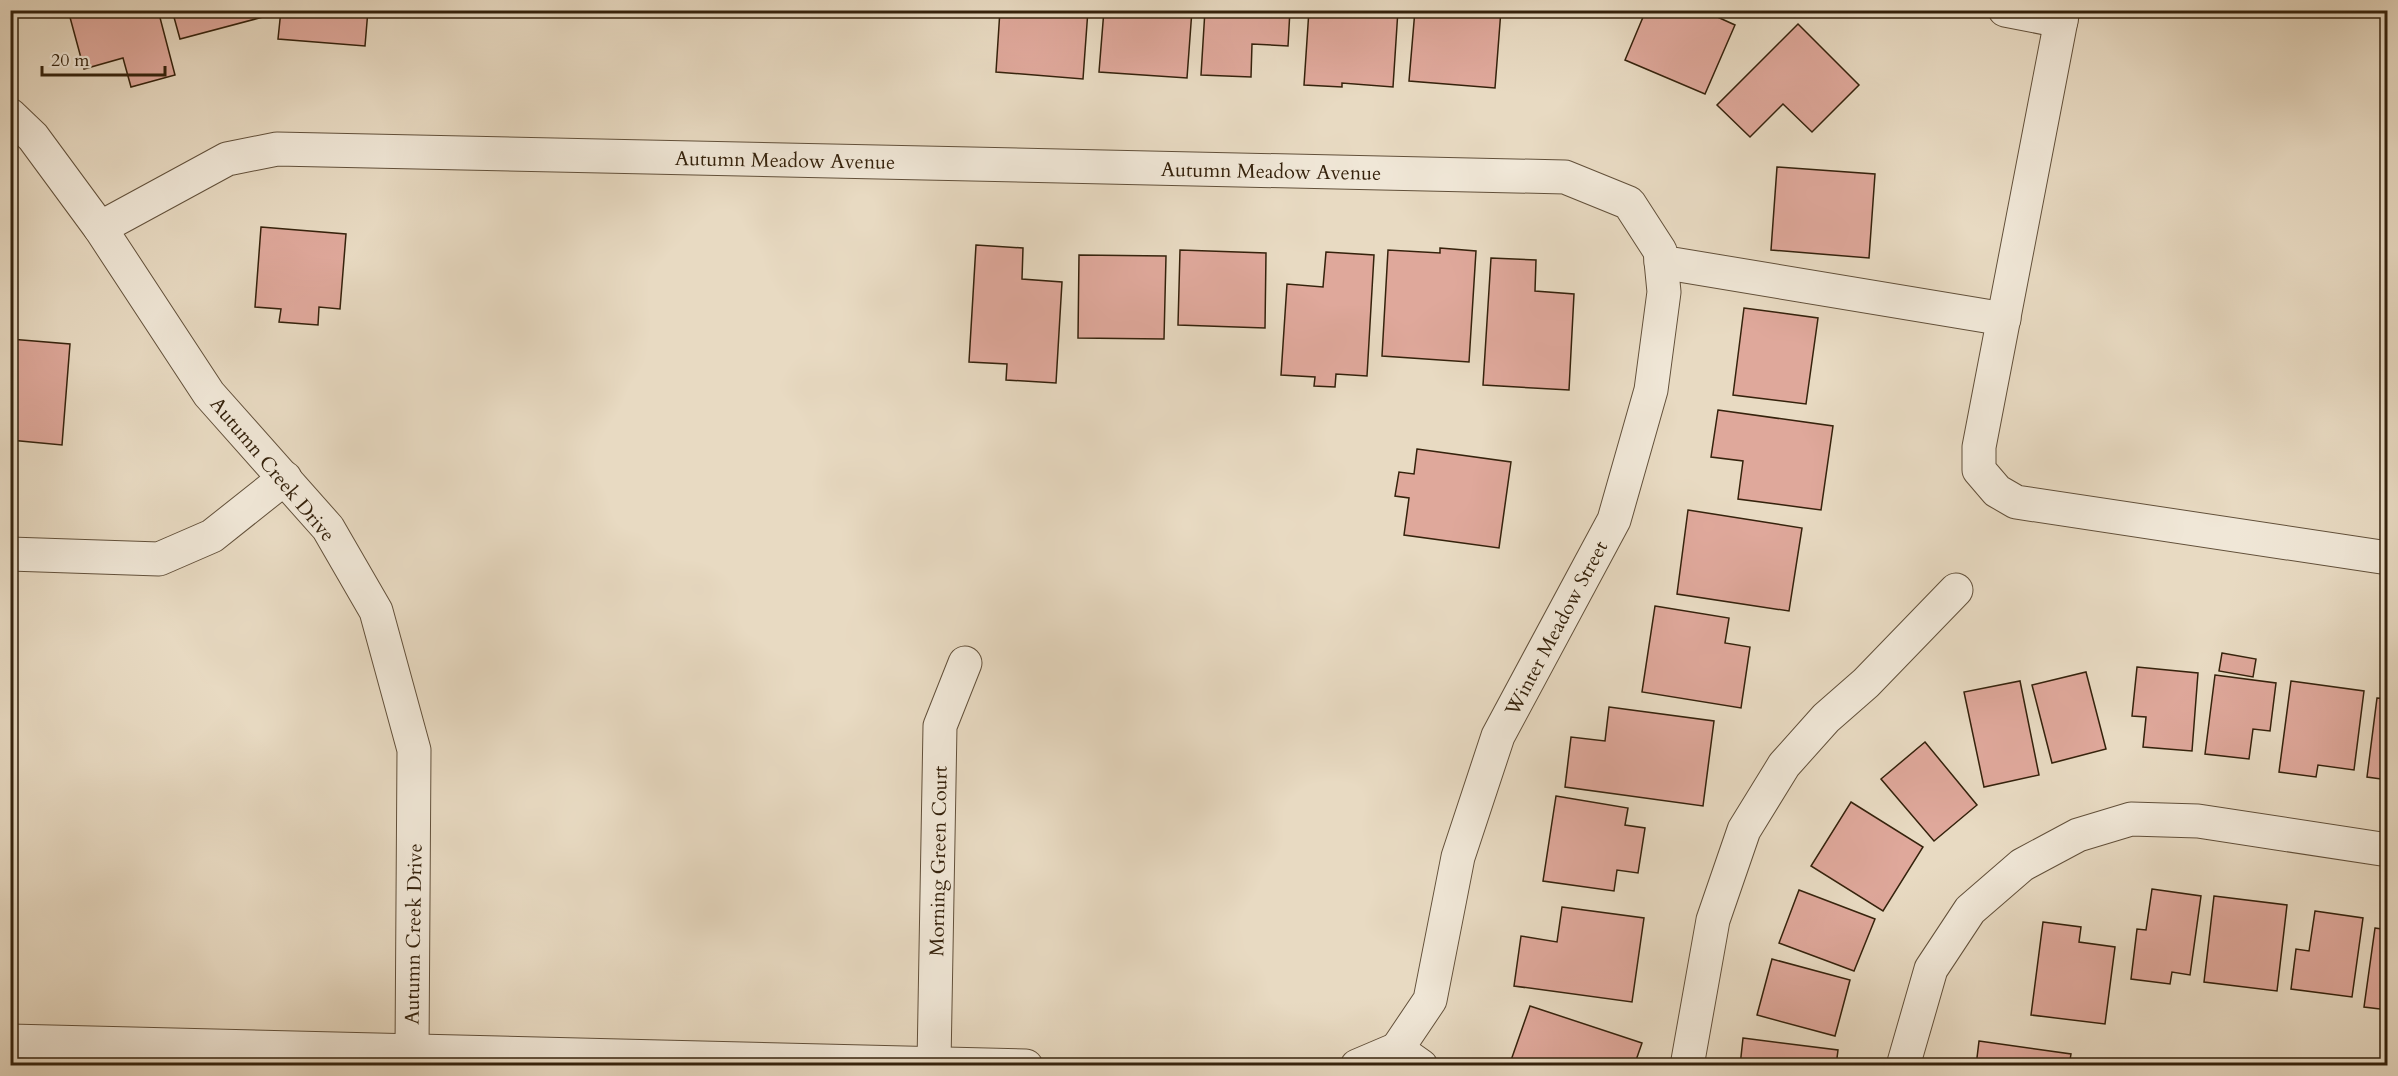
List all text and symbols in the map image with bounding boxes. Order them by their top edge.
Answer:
scale bar [42,39,165,77]
text: 20 m [51,48,90,73]
street label: Autumn Meadow Avenue [675,145,895,176]
street label: Autumn Meadow Avenue [1161,156,1381,187]
street label: Autumn Creek Drive [204,391,341,547]
street label: Winter Meadow Street [1498,535,1614,721]
street label: Morning Green Court [923,765,954,957]
street label: Autumn Creek Drive [398,843,429,1025]

